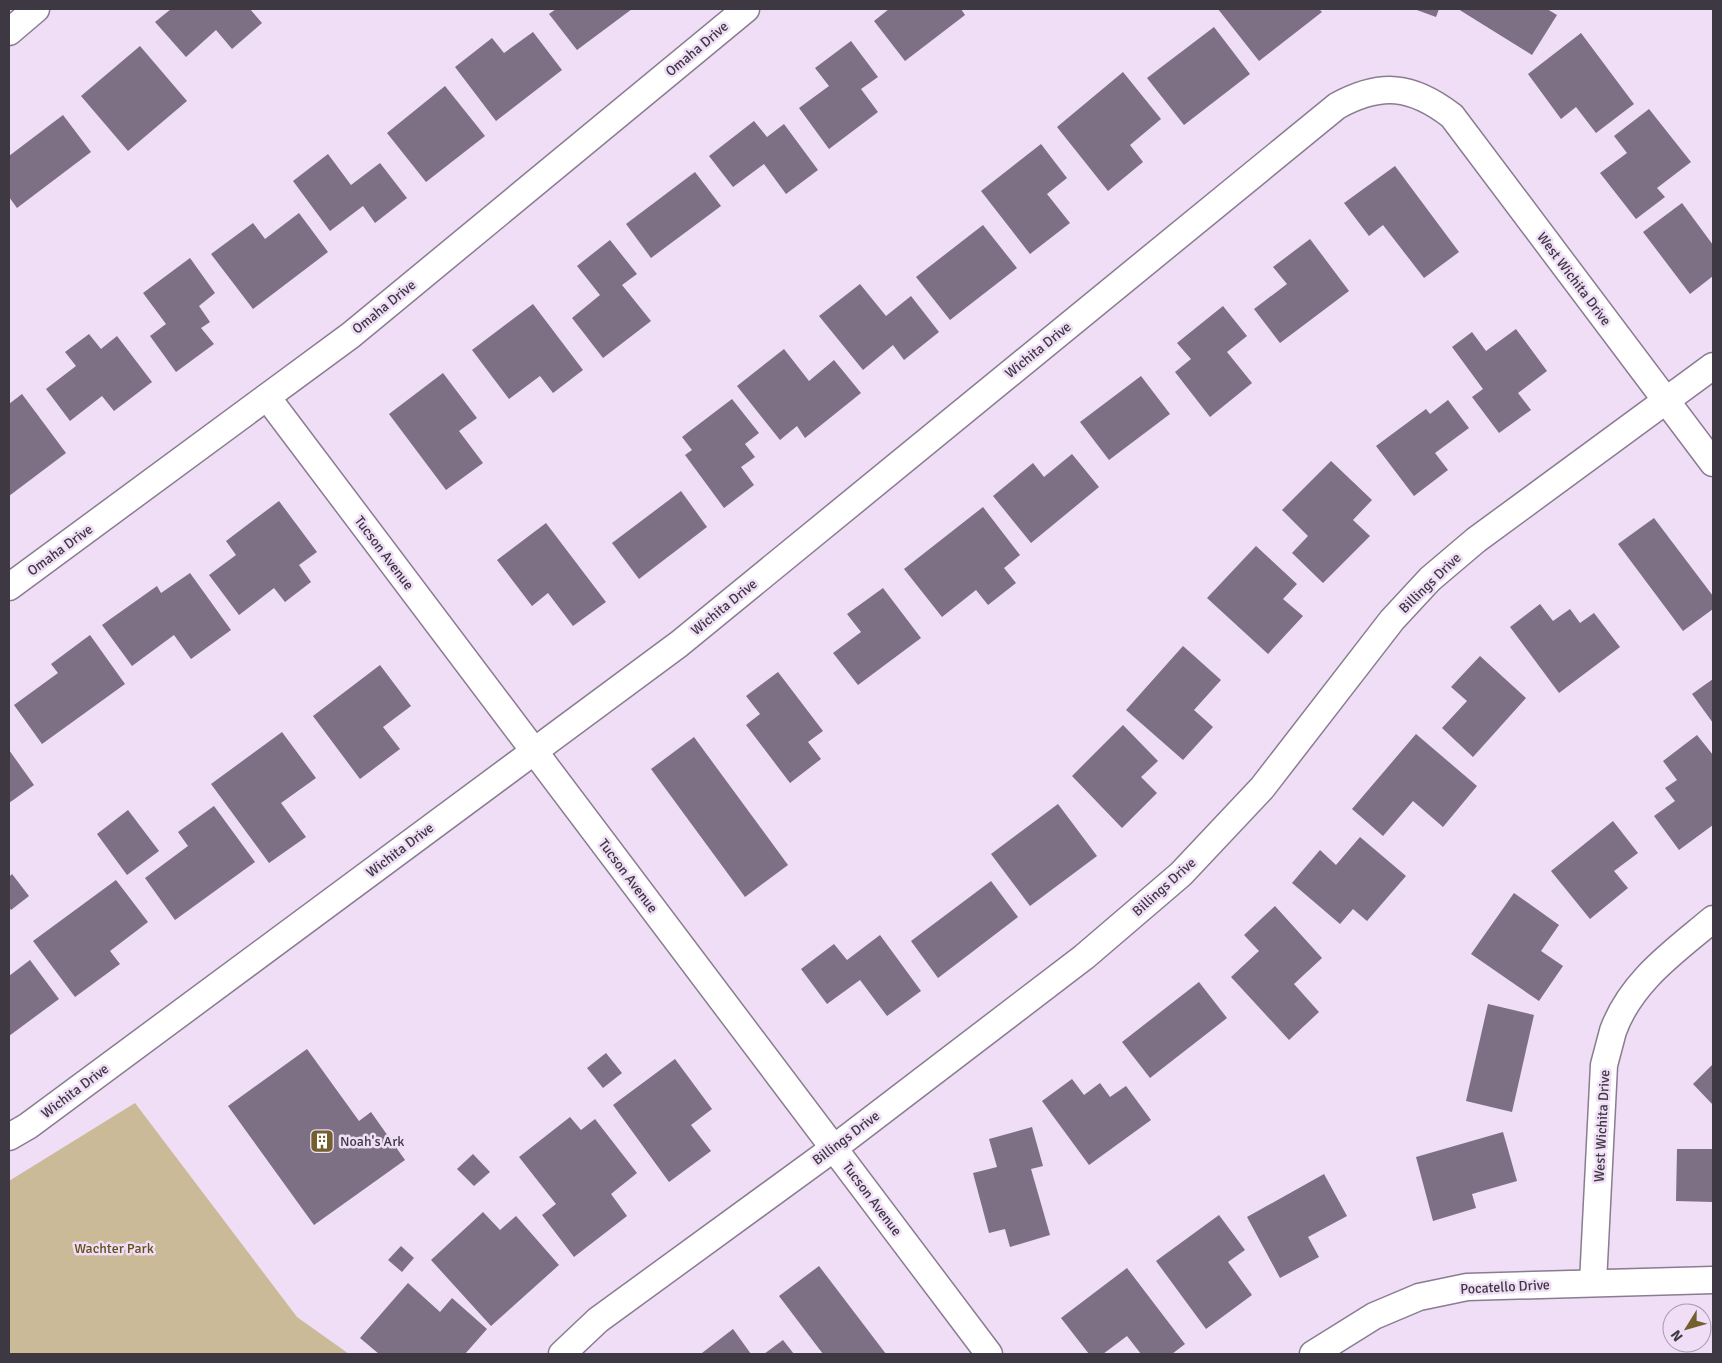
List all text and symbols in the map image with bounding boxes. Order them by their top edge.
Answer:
street label: Omaha Drive [662,18,732,80]
street label: West Wichita Drive [1533,229,1615,329]
street label: Omaha Drive [349,276,419,338]
street label: Wichita Drive [1002,318,1074,382]
street label: Tucson Avenue [351,513,417,593]
street label: Omaha Drive [24,521,96,579]
street label: Billings Drive [1395,549,1465,617]
street label: Wichita Drive [688,575,760,639]
street label: Wichita Drive [363,819,437,881]
street label: Tucson Avenue [595,836,661,916]
street label: Billings Drive [1129,854,1199,920]
street label: Wichita Drive [38,1060,112,1122]
street label: West Wichita Drive [1591,1069,1613,1183]
street label: Billings Drive [809,1107,883,1169]
building icon: Noah's Ark [309,1128,335,1154]
place label: Noah's Ark [340,1133,404,1150]
street label: Tucson Avenue [839,1159,905,1239]
park label: Wachter Park [74,1240,154,1257]
street label: Pocatello Drive [1460,1276,1550,1298]
north arrow [1662,1303,1712,1353]
text: N [1667,1327,1687,1345]

